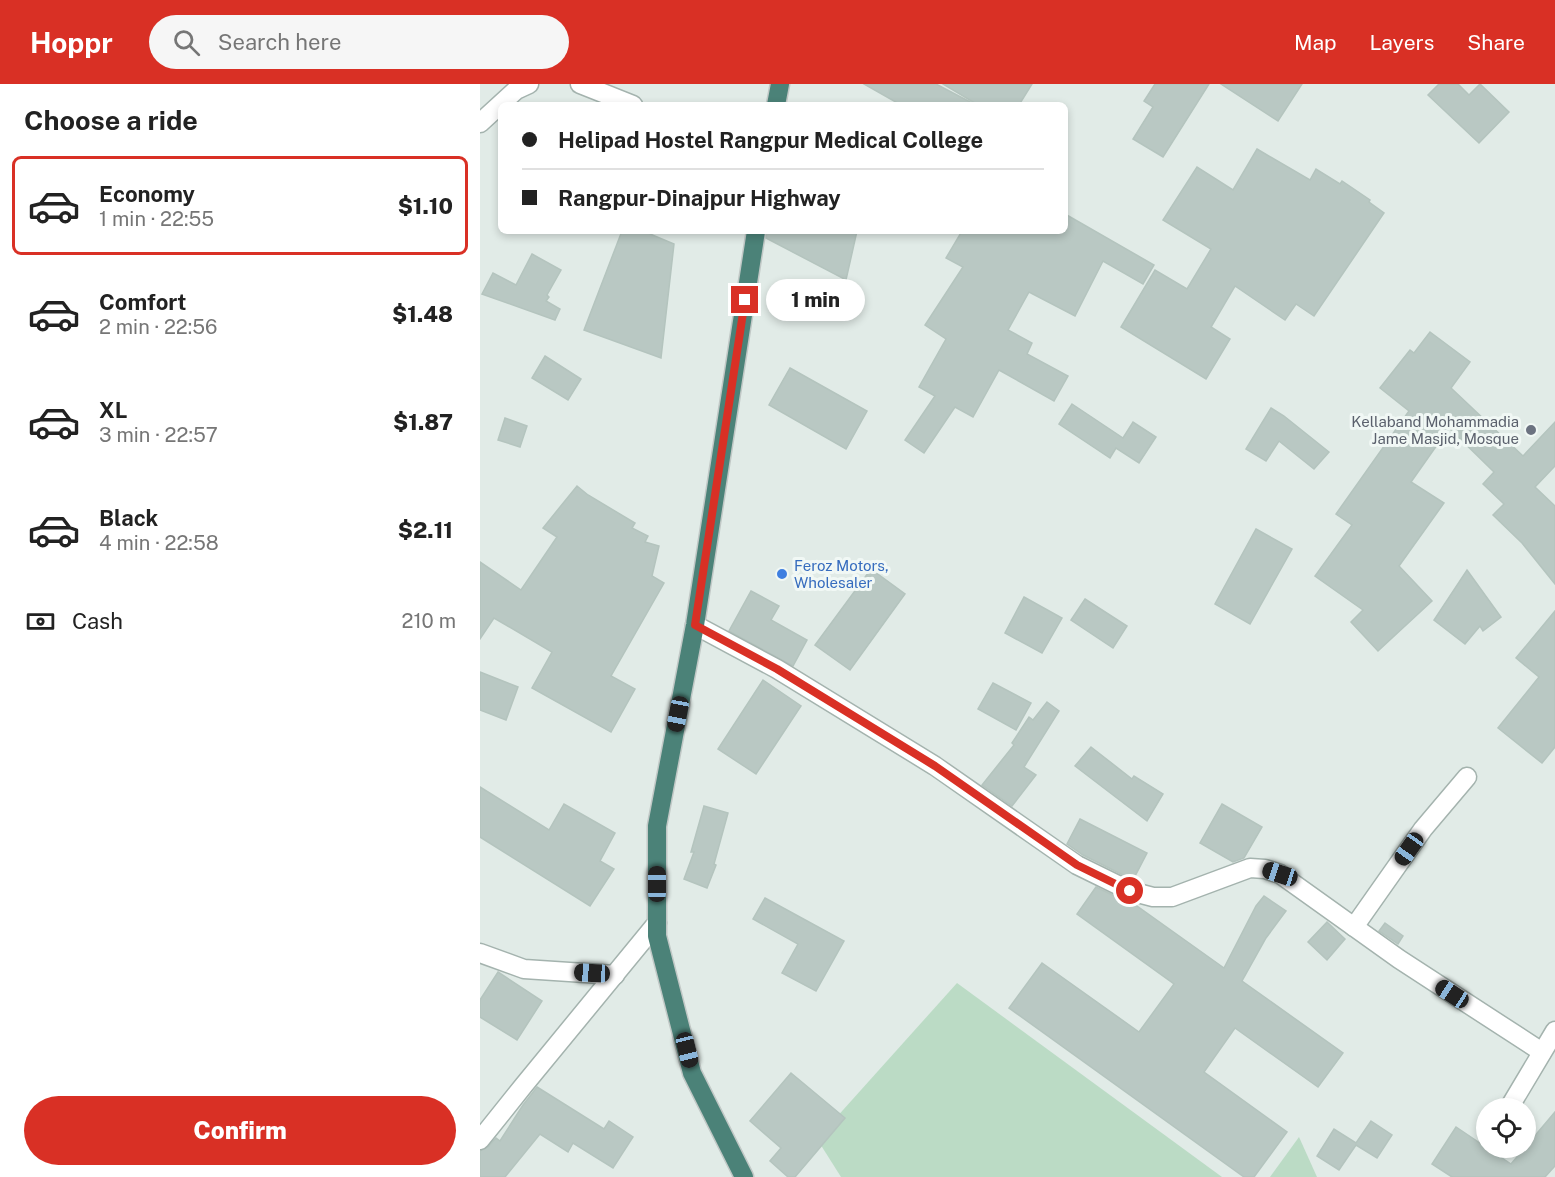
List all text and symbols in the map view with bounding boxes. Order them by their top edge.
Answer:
search box [149,15,569,69]
text: Hoppr [30,26,113,59]
icon: search [170,26,203,59]
text: Search here [218,29,341,55]
text: Map [1294,30,1337,55]
text: Layers [1370,30,1434,55]
text: Share [1467,30,1525,55]
text: Choose a ride [24,104,198,136]
text: Helipad Hostel Rangpur Medical College [558,127,983,153]
icon: car [27,179,81,233]
text: Economy [99,181,195,207]
text: Rangpur-Dinajpur Highway [558,185,841,211]
text: $1.10 [398,193,453,219]
text: 1 min · 22:55 [99,207,214,231]
callout: 1 min [766,279,865,321]
route end [731,286,758,313]
icon: car [27,287,81,341]
text: 1 min [791,288,840,312]
text: Comfort [99,289,186,315]
text: $1.48 [392,301,453,327]
text: 2 min · 22:56 [99,315,218,339]
icon: car [27,395,81,449]
text: XL [99,397,127,423]
text: $1.87 [393,409,453,435]
place label: Kellaband Mohammadia Jame Masjid, Mosque [1351,413,1519,447]
text: 3 min · 22:57 [99,423,218,447]
marker: Kellaband Mohammadia Jame Masjid, Mosque [1524,423,1538,437]
icon: car [27,503,81,557]
text: Black [99,505,158,531]
text: $2.11 [398,517,453,543]
text: 4 min · 22:58 [99,531,219,555]
place label: Feroz Motors, Wholesaler [794,557,889,591]
marker: Feroz Motors, Wholesaler [775,567,789,581]
icon: cash [24,605,57,638]
text: Cash [72,608,123,634]
text: 210 m [402,609,456,633]
car [666,695,690,733]
car [1391,829,1427,869]
car [1260,860,1300,888]
car [648,866,666,902]
route start [1116,877,1143,904]
car [574,963,610,983]
car [1432,977,1472,1011]
car [674,1030,700,1070]
button: Confirm [24,1096,456,1165]
map controls [1476,1098,1536,1158]
button: locate [1476,1098,1536,1158]

